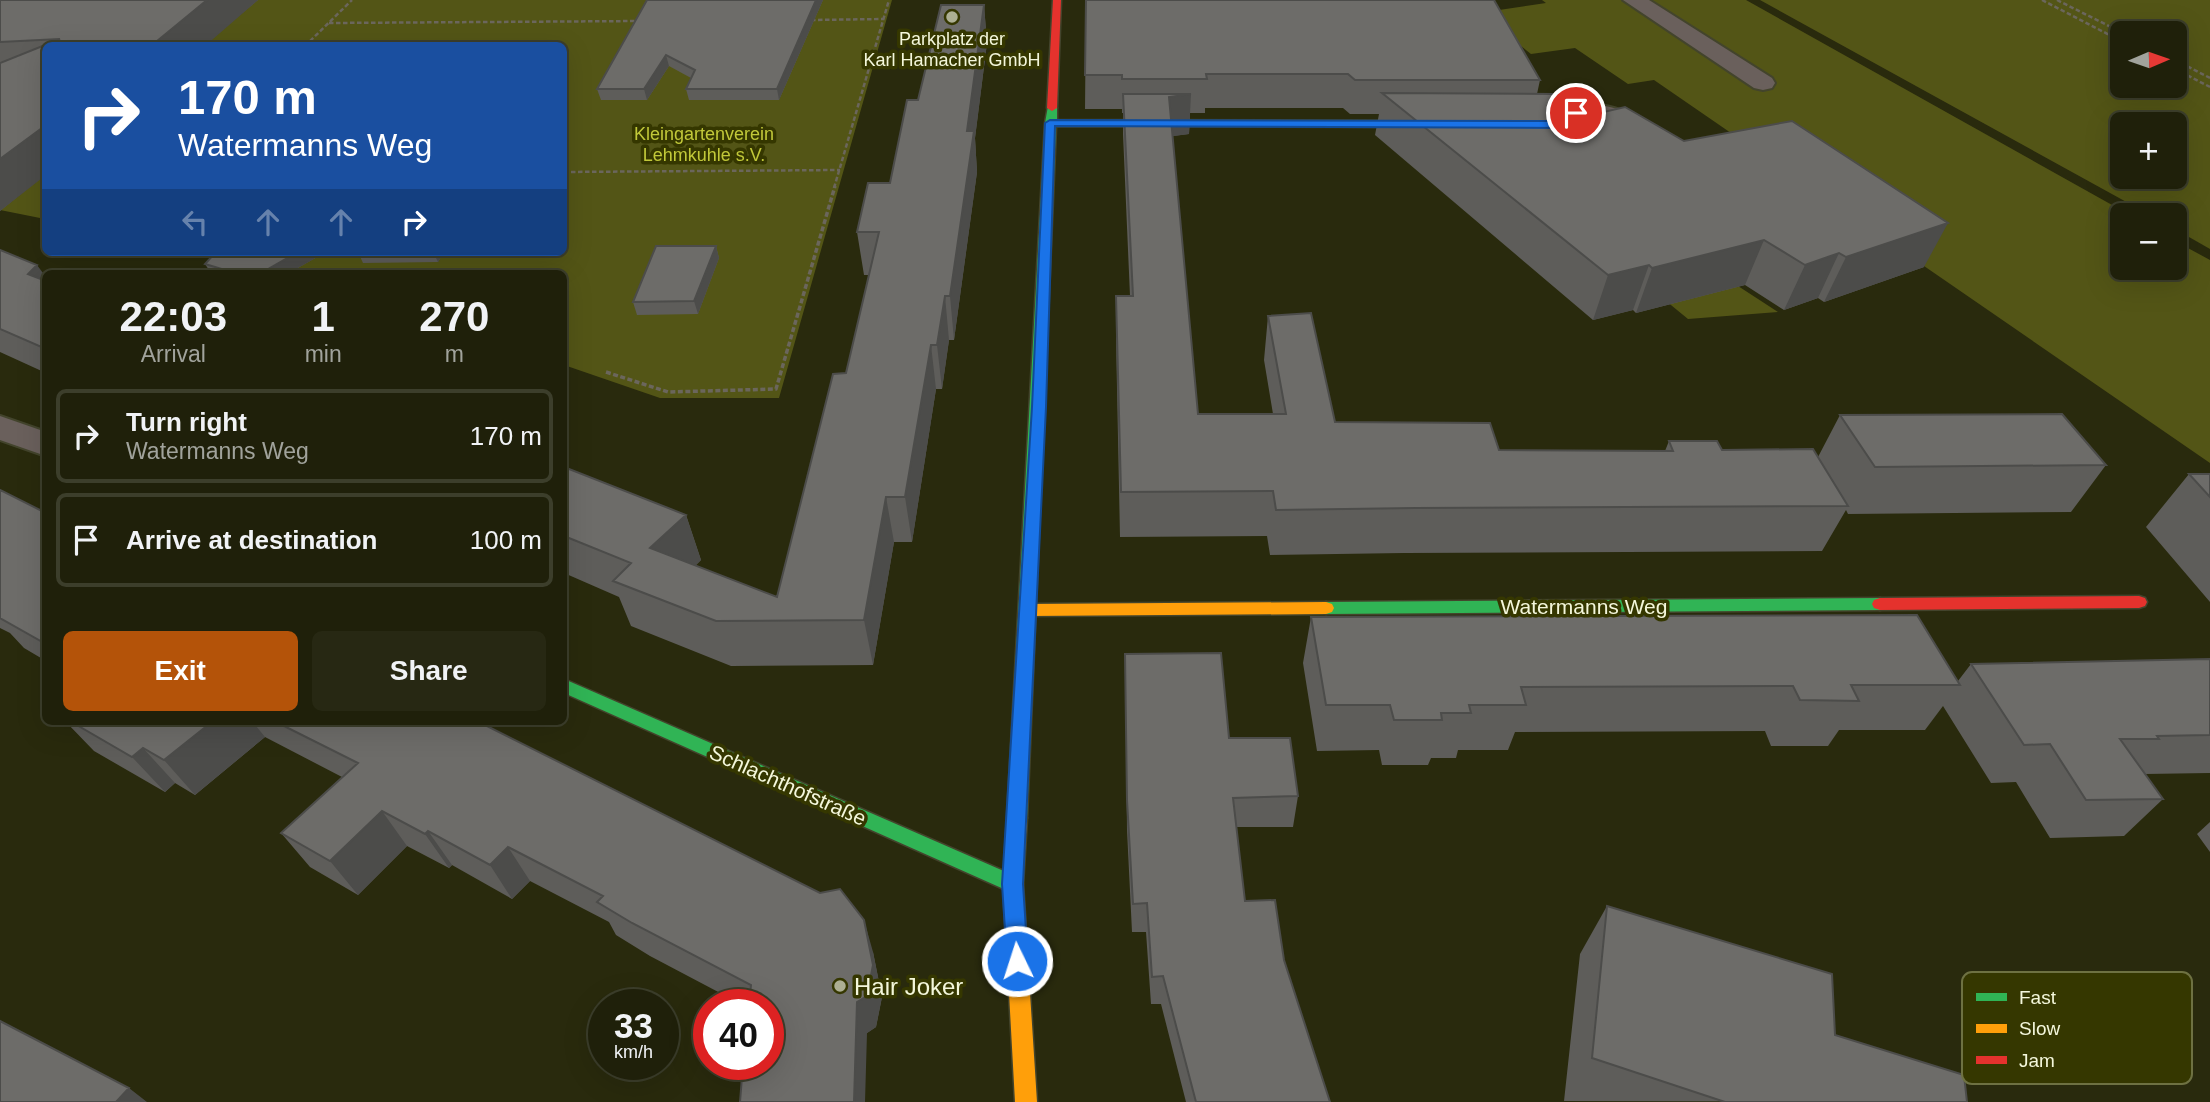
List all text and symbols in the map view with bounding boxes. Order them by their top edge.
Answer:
marker: Parkplatz der Karl Hamacher GmbH [944,9,960,25]
north arrow [2110,21,2188,98]
map controls [2110,21,2187,280]
place label: Parkplatz der Karl Hamacher GmbH [863,29,1041,70]
icon: right [63,70,154,161]
text: 170 m [178,70,317,124]
pin [1546,83,1606,143]
icon: arrive [1557,94,1595,132]
button: + [2110,112,2187,189]
park label: Kleingartenverein Lehmkuhle s.V. [634,124,774,165]
text: Watermanns Weg [178,127,432,163]
icon: left [176,203,214,241]
icon: ahead [249,203,287,241]
icon: ahead [322,203,360,241]
icon: right [395,203,433,241]
button: − [2110,203,2187,280]
text: 22:03 [120,293,227,340]
text: 1 [311,293,335,340]
text: 270 [419,293,489,340]
text: Arrival [141,341,206,367]
text: min [305,341,342,367]
text: m [445,341,464,367]
text: Turn right [126,407,247,437]
icon: right [67,417,105,455]
text: 170 m [470,421,542,451]
text: Watermanns Weg [126,438,309,464]
icon: arrive [67,521,105,559]
text: Arrive at destination [126,525,377,555]
text: 100 m [470,525,542,555]
street label: Watermanns Weg [1501,595,1667,618]
button: Exit [63,631,298,711]
button: Share [312,631,546,711]
street label: Schlachthofstraße [706,740,870,830]
position arrow [980,924,1054,998]
legend [1962,972,2192,1084]
place label: Hair Joker [854,973,963,1000]
marker: Hair Joker [832,978,848,994]
text: Fast [2019,987,2057,1008]
speed limit sign: 40 [693,989,784,1080]
text: 33 [614,1006,653,1045]
text: Slow [2019,1018,2060,1039]
text: km/h [614,1042,653,1062]
text: Jam [2019,1050,2055,1071]

